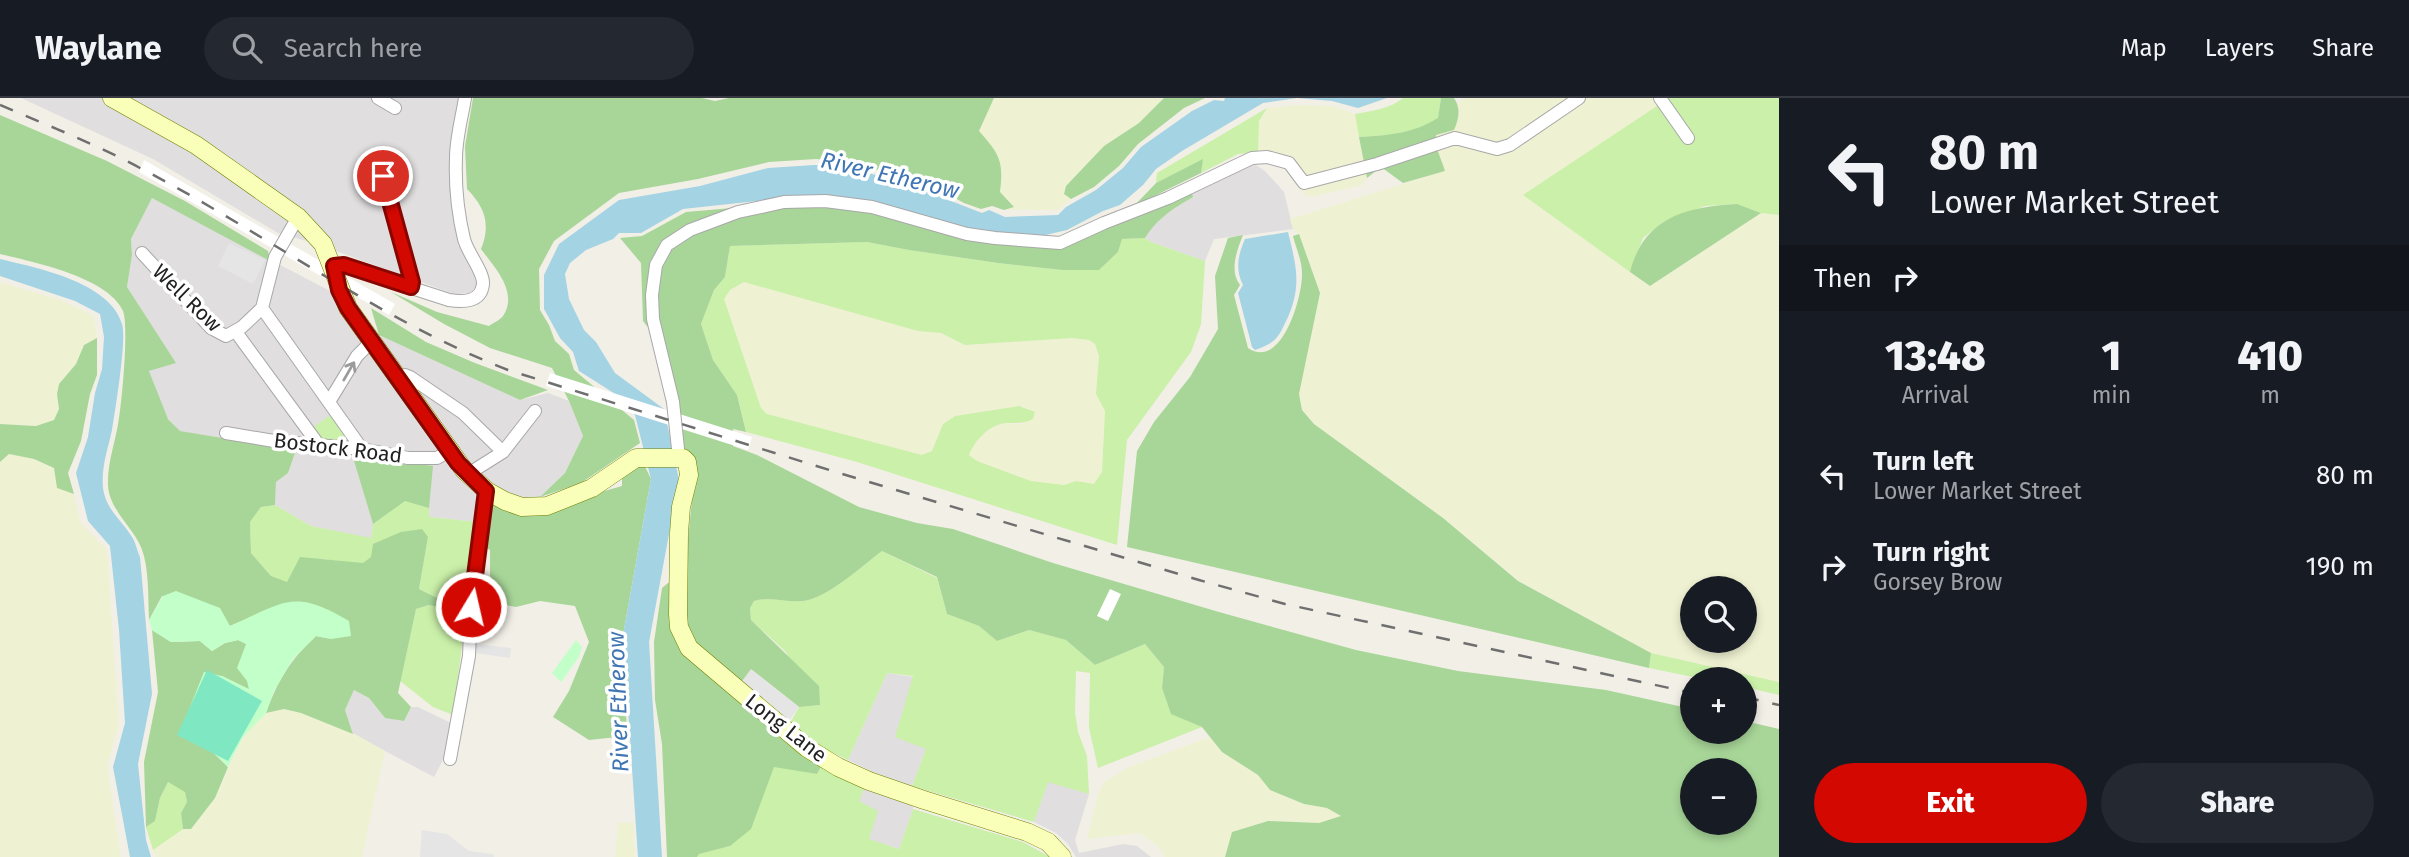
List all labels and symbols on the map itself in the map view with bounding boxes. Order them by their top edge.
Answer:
pin [353,146,413,206]
water label: River Etherow [818,146,962,205]
street label: Well Row [147,259,227,337]
one-way arrow [342,361,356,381]
street label: Bostock Road [272,427,404,469]
position arrow [434,570,508,644]
water label: River Etherow [602,630,634,773]
street label: Long Lane [740,688,832,768]

